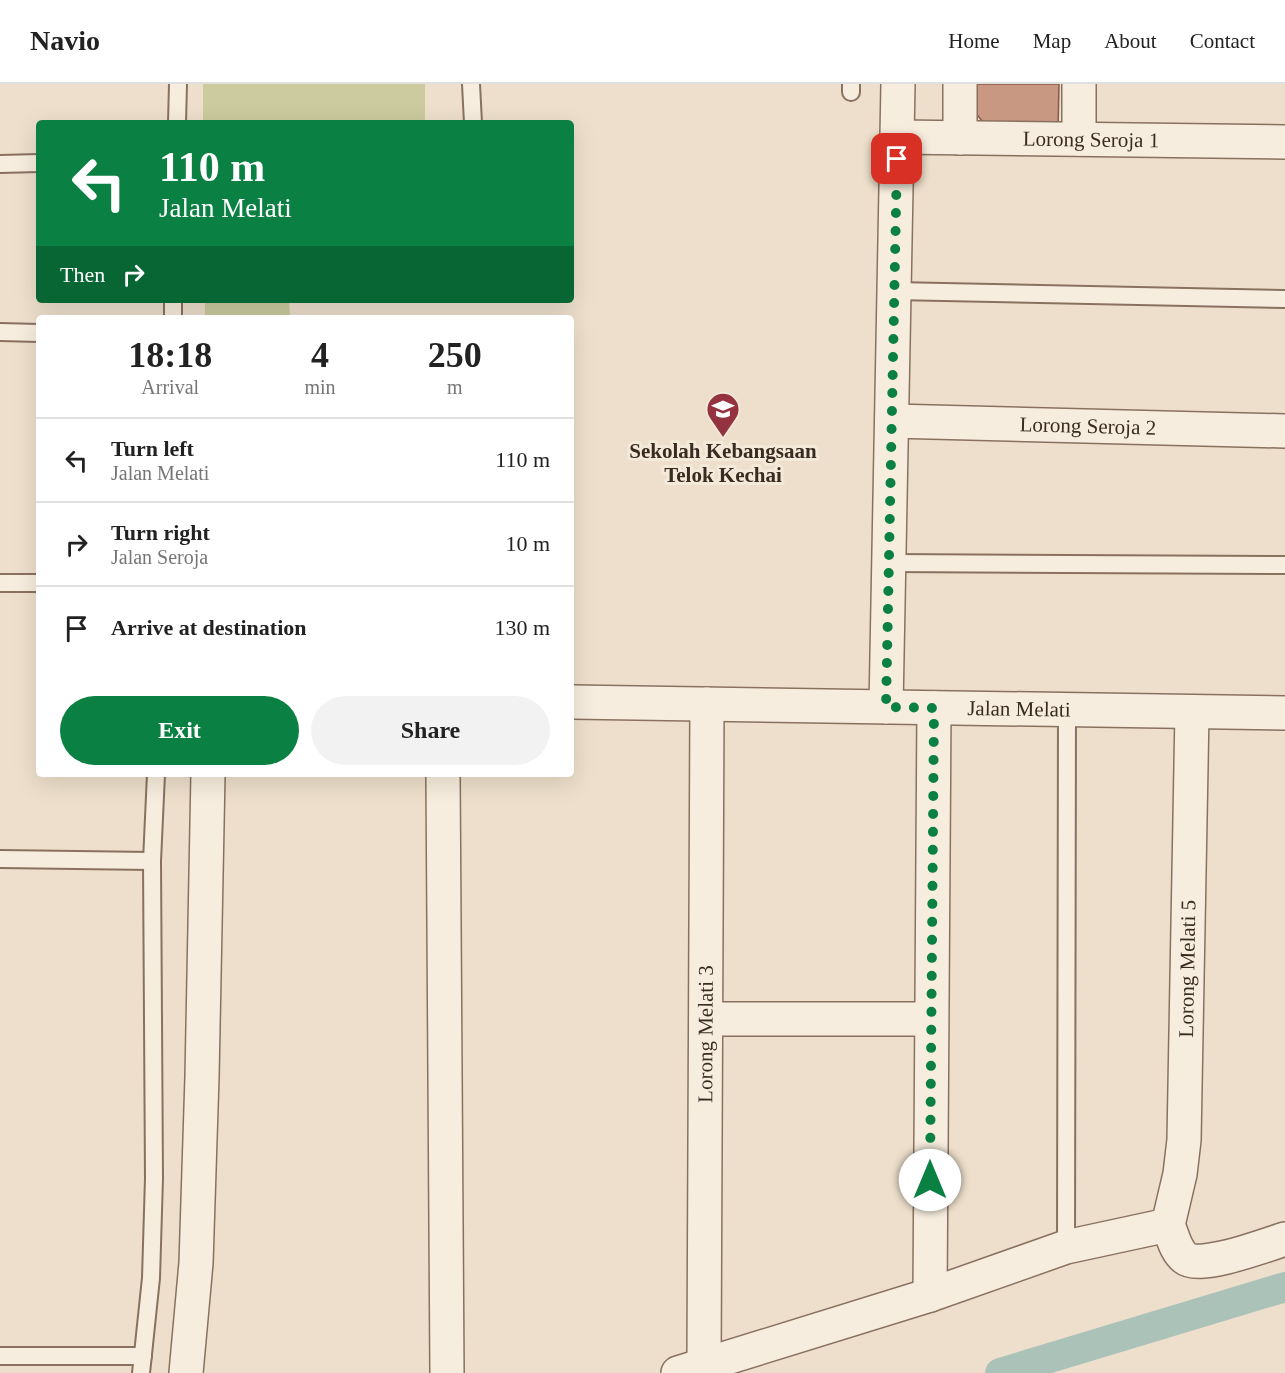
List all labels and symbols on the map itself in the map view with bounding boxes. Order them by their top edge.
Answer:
street label: Lorong Seroja 1 [1023,127,1159,152]
pin [871,133,922,184]
school or university icon: Sekolah Kebangsaan Telok Kechai [705,391,741,438]
street label: Lorong Seroja 2 [1019,412,1156,440]
place label: Sekolah Kebangsaan Telok Kechai [629,439,817,487]
street label: Jalan Melati [967,696,1071,722]
street label: Lorong Melati 5 [1174,900,1200,1038]
street label: Lorong Melati 3 [693,965,718,1103]
position arrow [898,1148,962,1212]

